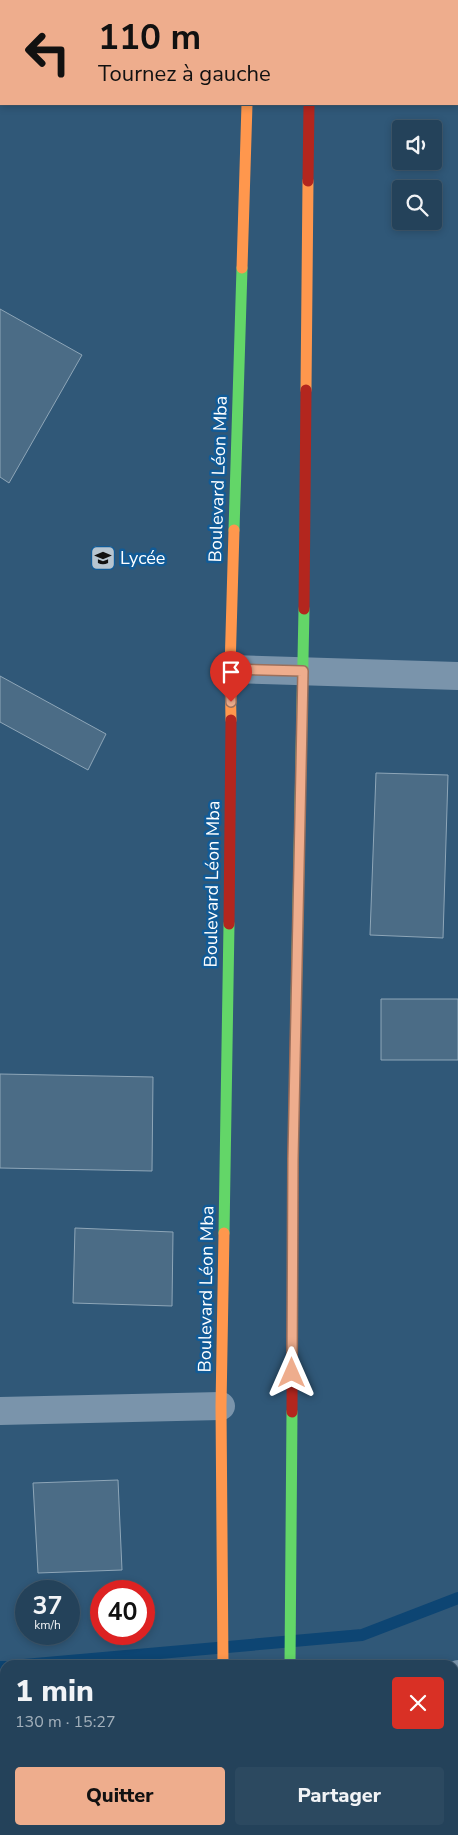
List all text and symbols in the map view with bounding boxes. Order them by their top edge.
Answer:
text: 110 m [98,14,201,61]
icon: left [15,20,80,85]
text: Tournez à gauche [98,59,271,89]
map controls [392,120,442,230]
button: sound [392,120,442,170]
button: search [392,180,442,230]
street label: Boulevard Léon Mba [203,395,233,563]
school or university icon: Lycée [90,545,116,571]
place label: Lycée [120,546,165,570]
pin [210,651,252,702]
icon: arrive [217,658,245,686]
street label: Boulevard Léon Mba [199,801,225,967]
street label: Boulevard Léon Mba [193,1206,219,1372]
position arrow [265,1346,317,1398]
speed limit sign: 40 [90,1580,155,1645]
text: 37 [32,1589,63,1623]
text: km/h [34,1617,61,1633]
text: 1 min [15,1671,94,1712]
button: close [392,1677,444,1729]
text: 130 m · 15:27 [15,1711,116,1733]
button: Quitter [15,1767,225,1825]
button: Partager [235,1767,444,1825]

